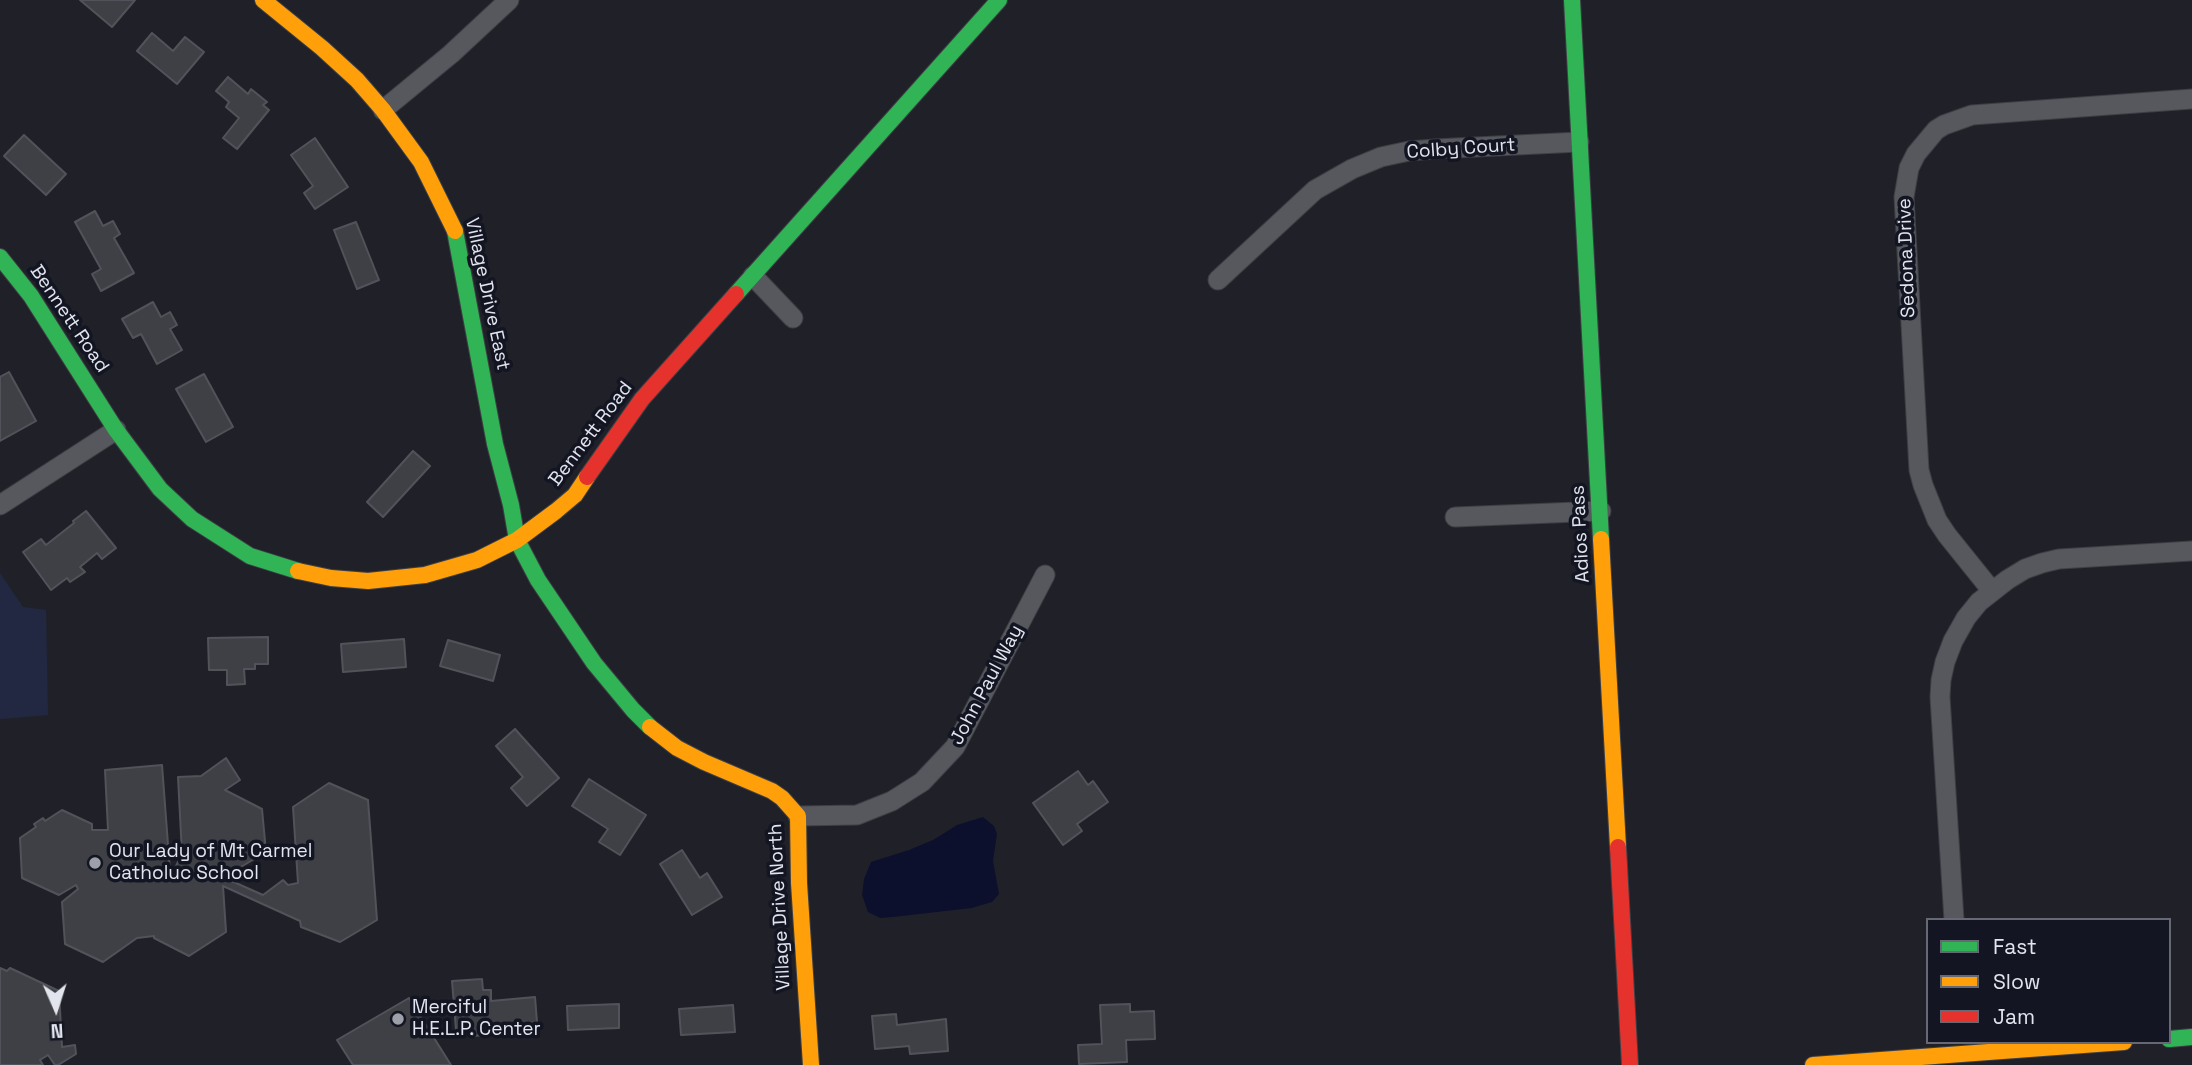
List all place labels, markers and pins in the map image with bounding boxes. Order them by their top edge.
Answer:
place label: Our Lady of Mt Carmel Catholuc School [109,841,312,885]
marker: Our Lady of Mt Carmel Catholuc School [87,855,103,871]
place label: Merciful H.E.L.P. Center [412,997,541,1041]
marker: Merciful H.E.L.P. Center [390,1011,406,1027]

